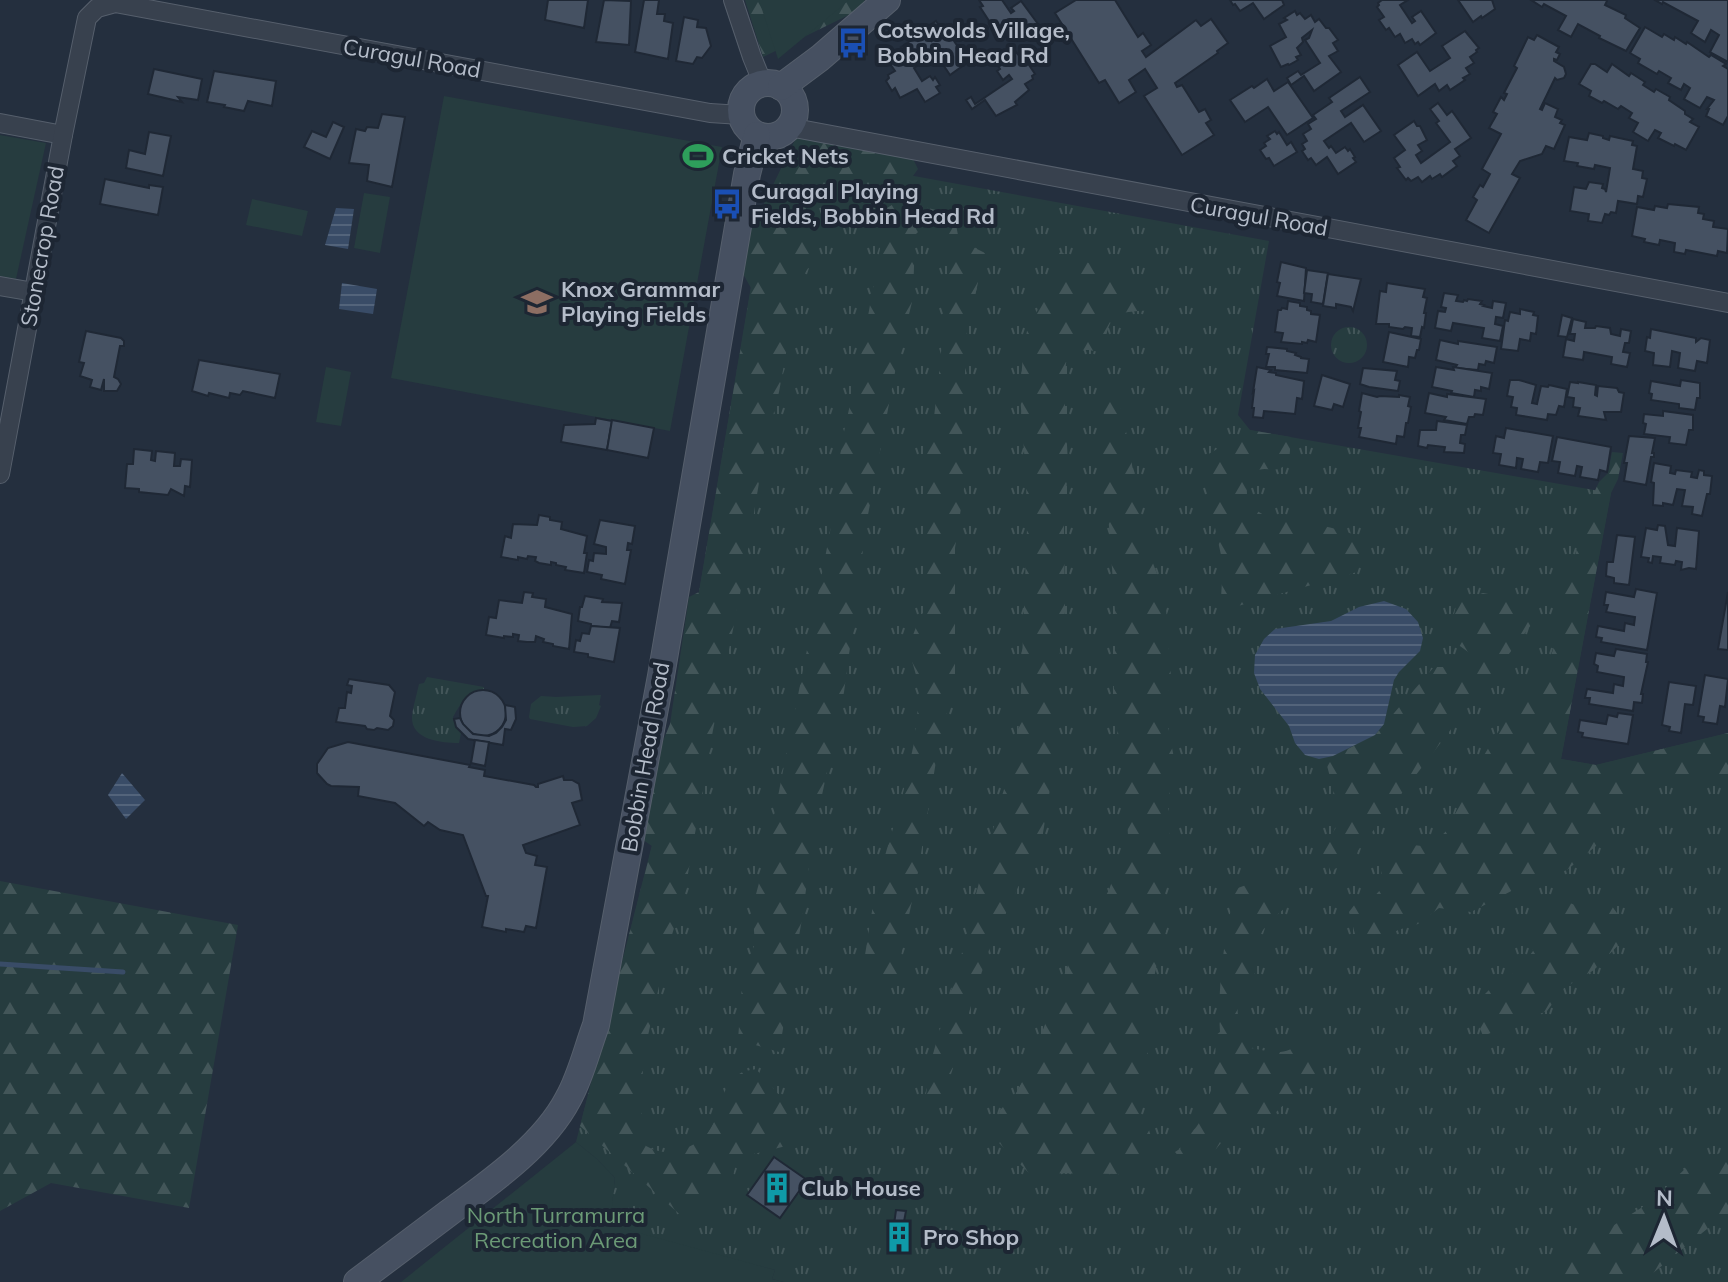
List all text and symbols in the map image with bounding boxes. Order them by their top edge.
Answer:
place label: Cotswolds Village, Bobbin Head Rd [877,16,1070,69]
bus stop icon: Cotswolds Village, Bobbin Head Rd [836,26,870,60]
street label: Curagul Road [341,32,483,84]
sports icon: Cricket Nets [681,139,715,173]
place label: Cricket Nets [722,142,849,170]
street label: Stonecrop Road [14,163,70,329]
place label: Curagal Playing Fields, Bobbin Head Rd [751,177,995,230]
bus stop icon: Curagal Playing Fields, Bobbin Head Rd [710,187,744,221]
street label: Curagul Road [1188,190,1330,242]
place label: Knox Grammar Playing Fields [561,275,720,328]
school or university icon: Knox Grammar Playing Fields [520,285,554,319]
street label: Bobbin Head Road [614,660,676,854]
building icon: Club House [760,1171,794,1205]
place label: Club House [801,1174,921,1202]
north arrow [1624,1178,1704,1258]
text: N [1656,1184,1673,1212]
park label: North Turramurra Recreation Area [467,1201,645,1254]
building icon: Pro Shop [882,1220,916,1254]
place label: Pro Shop [923,1223,1019,1251]

